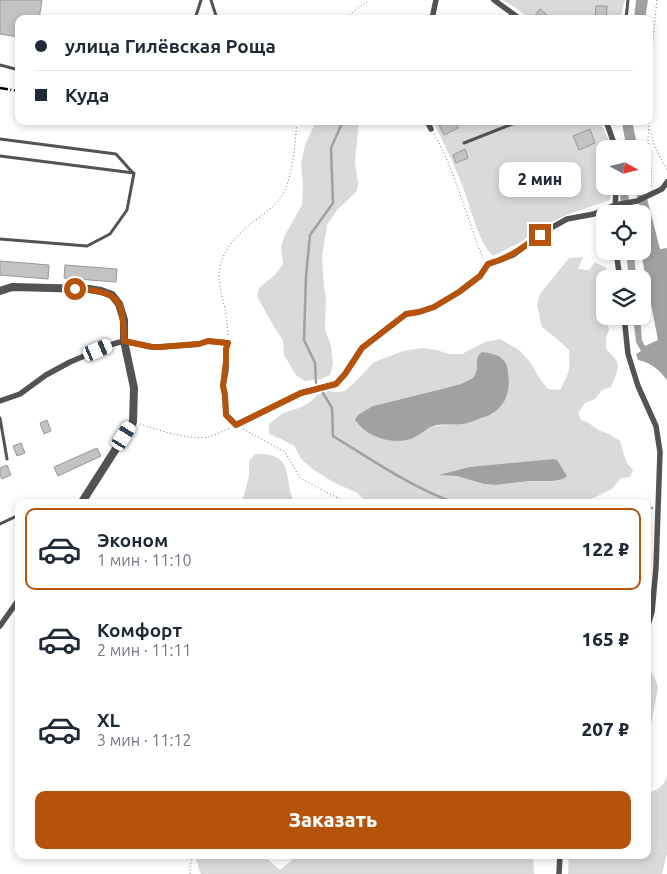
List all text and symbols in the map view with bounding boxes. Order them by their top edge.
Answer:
text: улица Гилёвская Роща [65,35,276,57]
text: Куда [65,84,109,106]
north arrow [596,140,651,195]
map controls [596,140,651,325]
callout: 2 мин [499,162,581,198]
text: 2 мин [518,170,562,188]
button: locate [596,205,651,260]
route end [529,224,551,246]
button: layers [596,270,651,325]
route start [64,278,86,300]
car [81,337,114,363]
car [109,419,138,453]
icon: car [37,527,82,572]
text: Эконом [97,529,168,551]
text: 122 ₽ [582,538,629,560]
text: 1 мин · 11:10 [97,551,191,569]
icon: car [37,617,82,662]
text: Комфорт [97,619,182,641]
text: 165 ₽ [582,628,629,650]
text: 2 мин · 11:11 [97,641,191,659]
icon: car [37,707,82,752]
text: XL [97,709,120,731]
text: 207 ₽ [582,718,629,740]
text: 3 мин · 11:12 [97,731,191,749]
button: Заказать [35,791,631,849]

